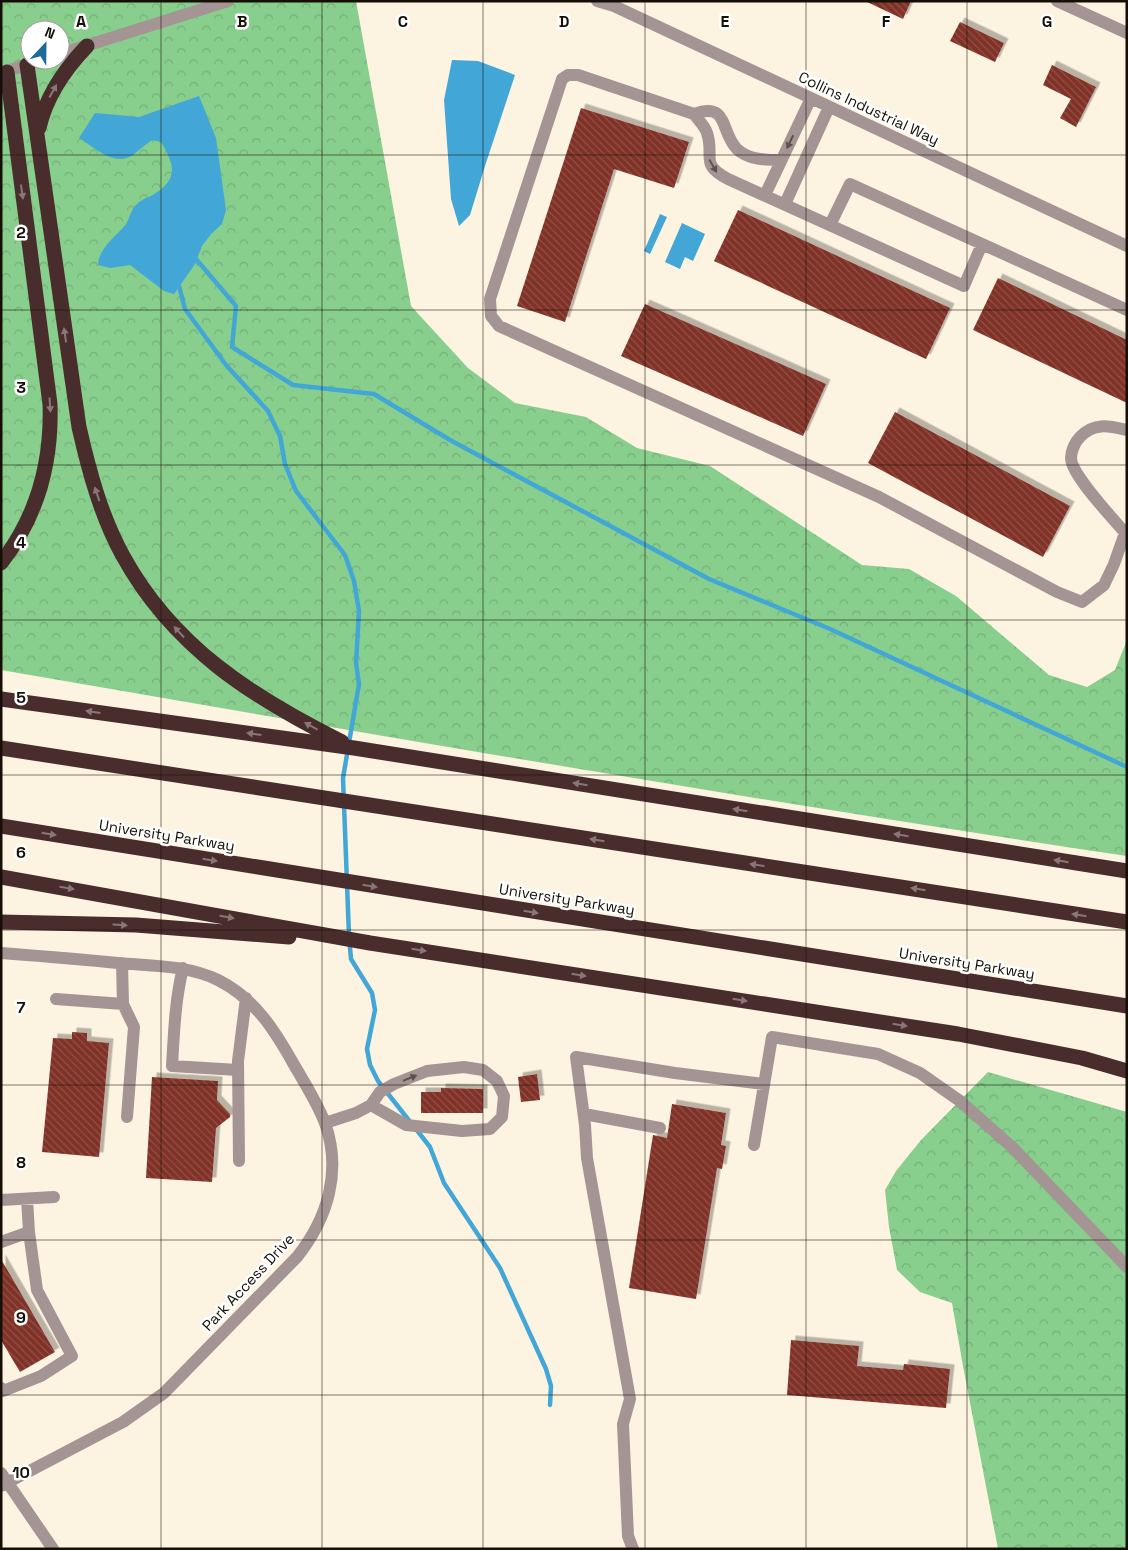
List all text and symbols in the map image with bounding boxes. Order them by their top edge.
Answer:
text: A [76,11,86,32]
text: B [237,11,247,32]
text: C [398,11,408,32]
text: D [559,11,569,32]
text: E [721,11,730,32]
text: F [882,11,891,32]
text: G [1042,11,1052,32]
north arrow [20,20,70,70]
text: N [42,23,58,43]
street label: Collins Industrial Way [796,67,942,149]
one-way arrow [48,85,57,98]
one-way arrow [785,135,794,150]
one-way arrow [709,160,718,173]
one-way arrow [19,185,27,201]
text: 2 [16,222,26,243]
one-way arrow [60,326,68,342]
text: 3 [16,377,26,398]
one-way arrow [47,398,55,414]
one-way arrow [93,486,100,501]
text: 4 [16,532,26,553]
one-way arrow [173,626,185,638]
text: 5 [16,687,26,708]
one-way arrow [85,707,101,715]
one-way arrow [303,722,318,730]
one-way arrow [245,730,261,738]
one-way arrow [571,780,587,788]
one-way arrow [732,805,748,813]
street label: University Parkway [98,815,236,855]
one-way arrow [42,830,58,838]
one-way arrow [892,831,908,839]
one-way arrow [588,836,604,844]
text: 6 [16,842,26,863]
one-way arrow [202,856,218,864]
one-way arrow [1053,856,1069,864]
one-way arrow [749,860,765,868]
street label: University Parkway [498,879,636,919]
one-way arrow [363,882,379,890]
one-way arrow [59,884,75,892]
one-way arrow [910,885,926,893]
one-way arrow [523,908,539,916]
one-way arrow [1070,910,1086,918]
one-way arrow [219,913,235,921]
one-way arrow [112,921,128,929]
street label: University Parkway [898,943,1036,983]
one-way arrow [411,946,427,954]
one-way arrow [571,971,587,979]
one-way arrow [732,996,748,1004]
text: 7 [17,997,26,1018]
one-way arrow [893,1021,909,1029]
one-way arrow [403,1074,418,1082]
text: 8 [16,1152,26,1173]
street label: Park Access Drive [198,1229,298,1335]
text: 9 [16,1307,26,1328]
text: 10 [12,1462,30,1483]

